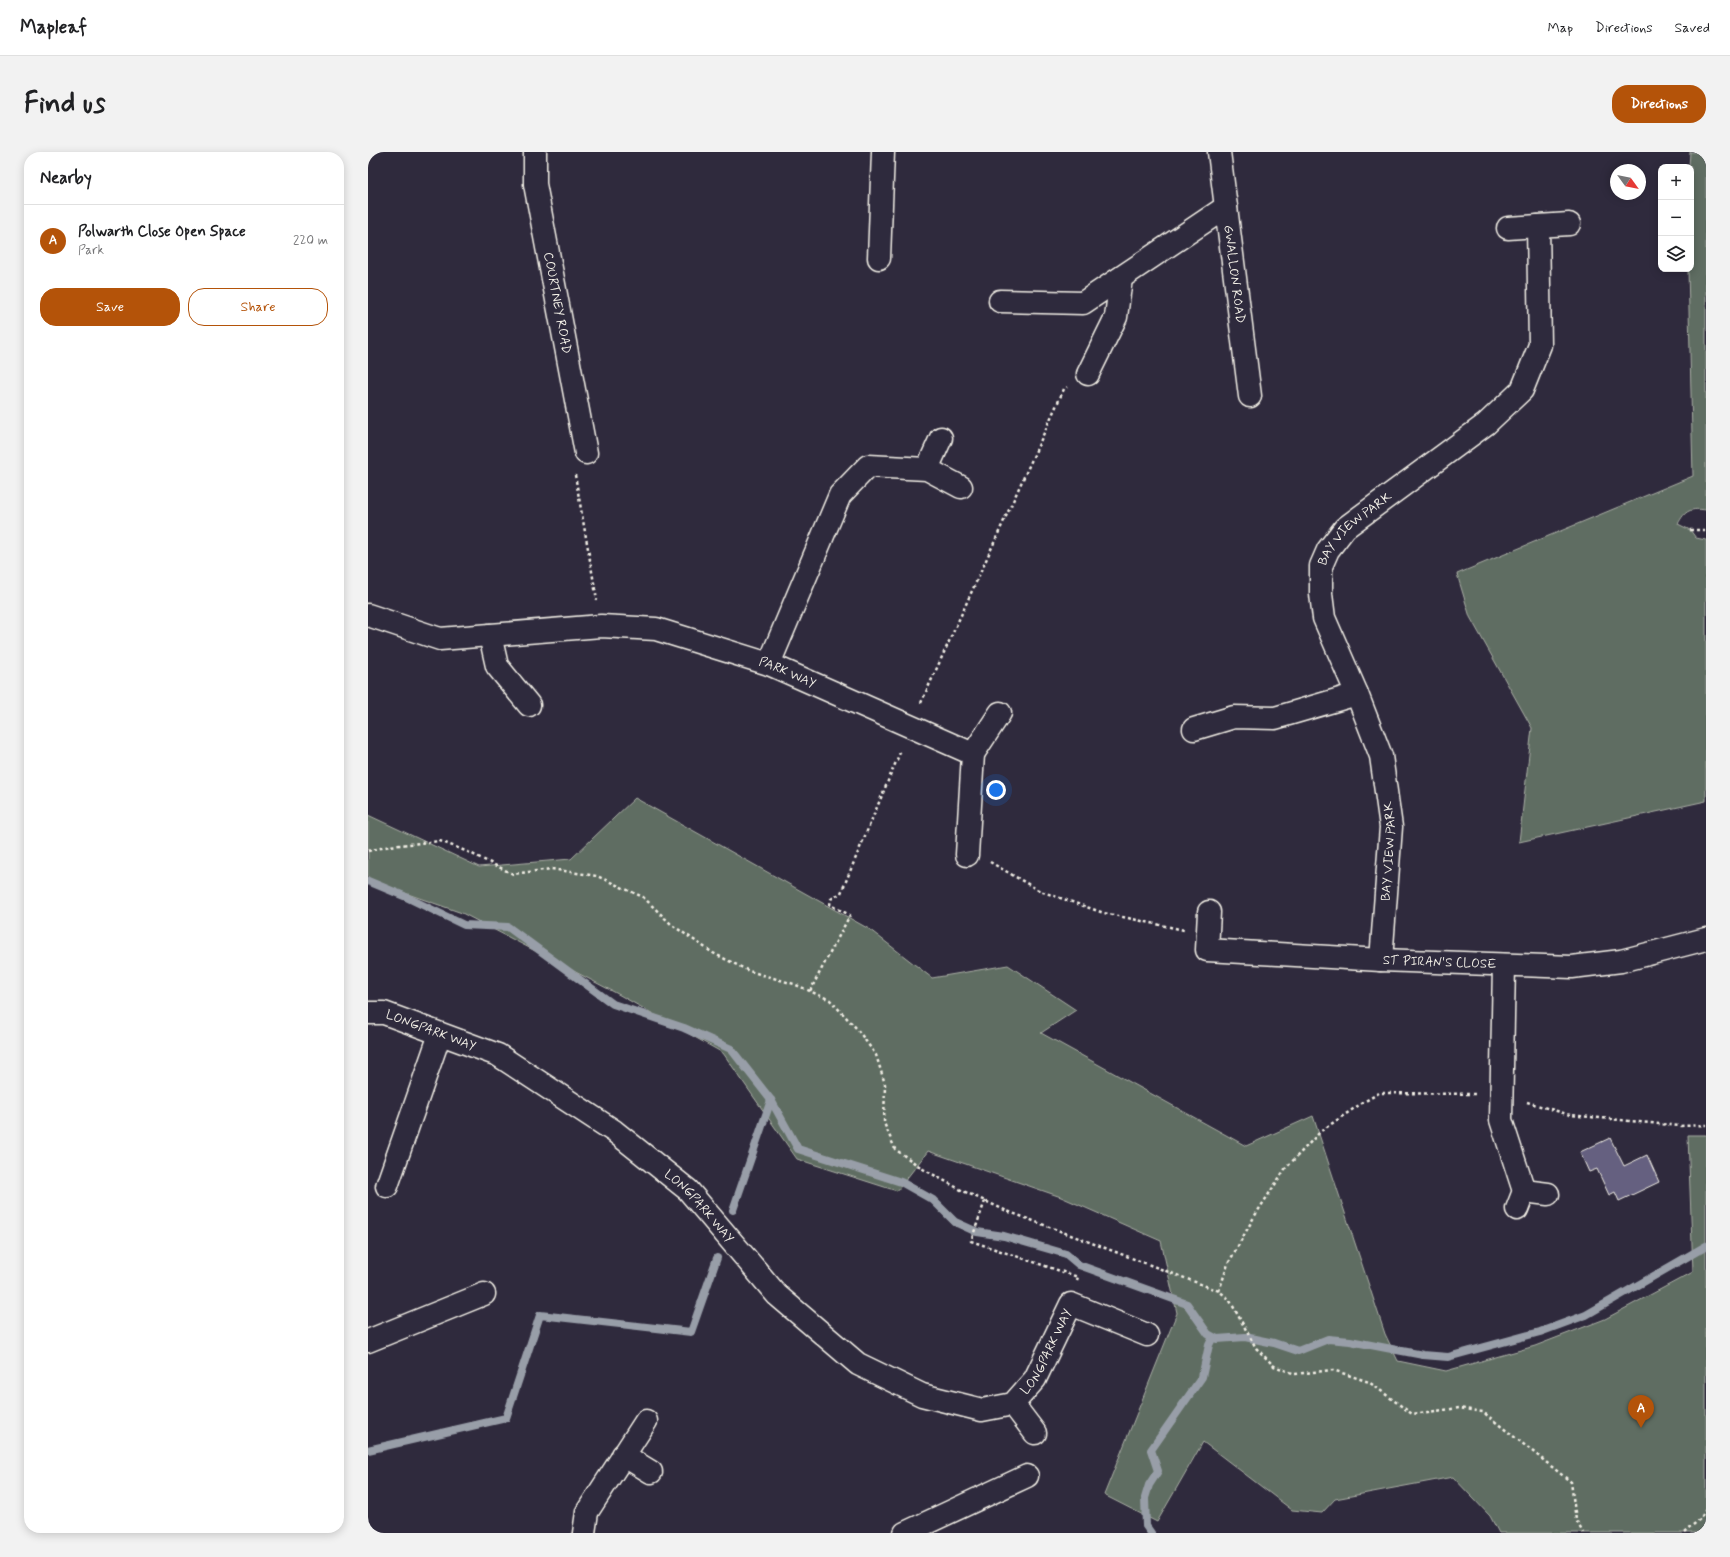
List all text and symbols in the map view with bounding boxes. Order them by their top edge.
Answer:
text: Mapleaf [20,15,87,40]
text: Map [1547,19,1573,37]
text: Directions [1595,19,1653,37]
text: Saved [1675,19,1710,37]
button: Directions [1612,85,1706,123]
text: Find us [24,86,105,123]
north arrow [1610,164,1646,200]
map controls [1658,164,1694,272]
button: + [1658,164,1694,200]
text: Nearby [40,167,92,189]
button: − [1658,200,1694,236]
text: Polwarth Close Open Space [78,222,246,242]
street label: GWALLON ROAD [1220,224,1249,324]
text: A [49,232,57,249]
text: 220 m [293,232,328,249]
button: layers [1658,236,1694,272]
text: Park [78,242,104,259]
street label: COURTNEY ROAD [540,251,575,355]
button: Save [40,288,180,326]
button: Share [188,288,328,326]
street label: BAY VIEW PARK [1314,487,1396,568]
street label: PARK WAY [757,653,819,692]
your location [986,780,1006,800]
street label: BAY VIEW PARK [1377,800,1400,902]
street label: ST PIRAN'S CLOSE [1383,952,1497,973]
street label: LONGPARK WAY [383,1006,478,1055]
street label: LONGPARK WAY [661,1166,738,1246]
street label: LONGPARK WAY [1017,1306,1076,1398]
pin: A [1628,1395,1654,1428]

